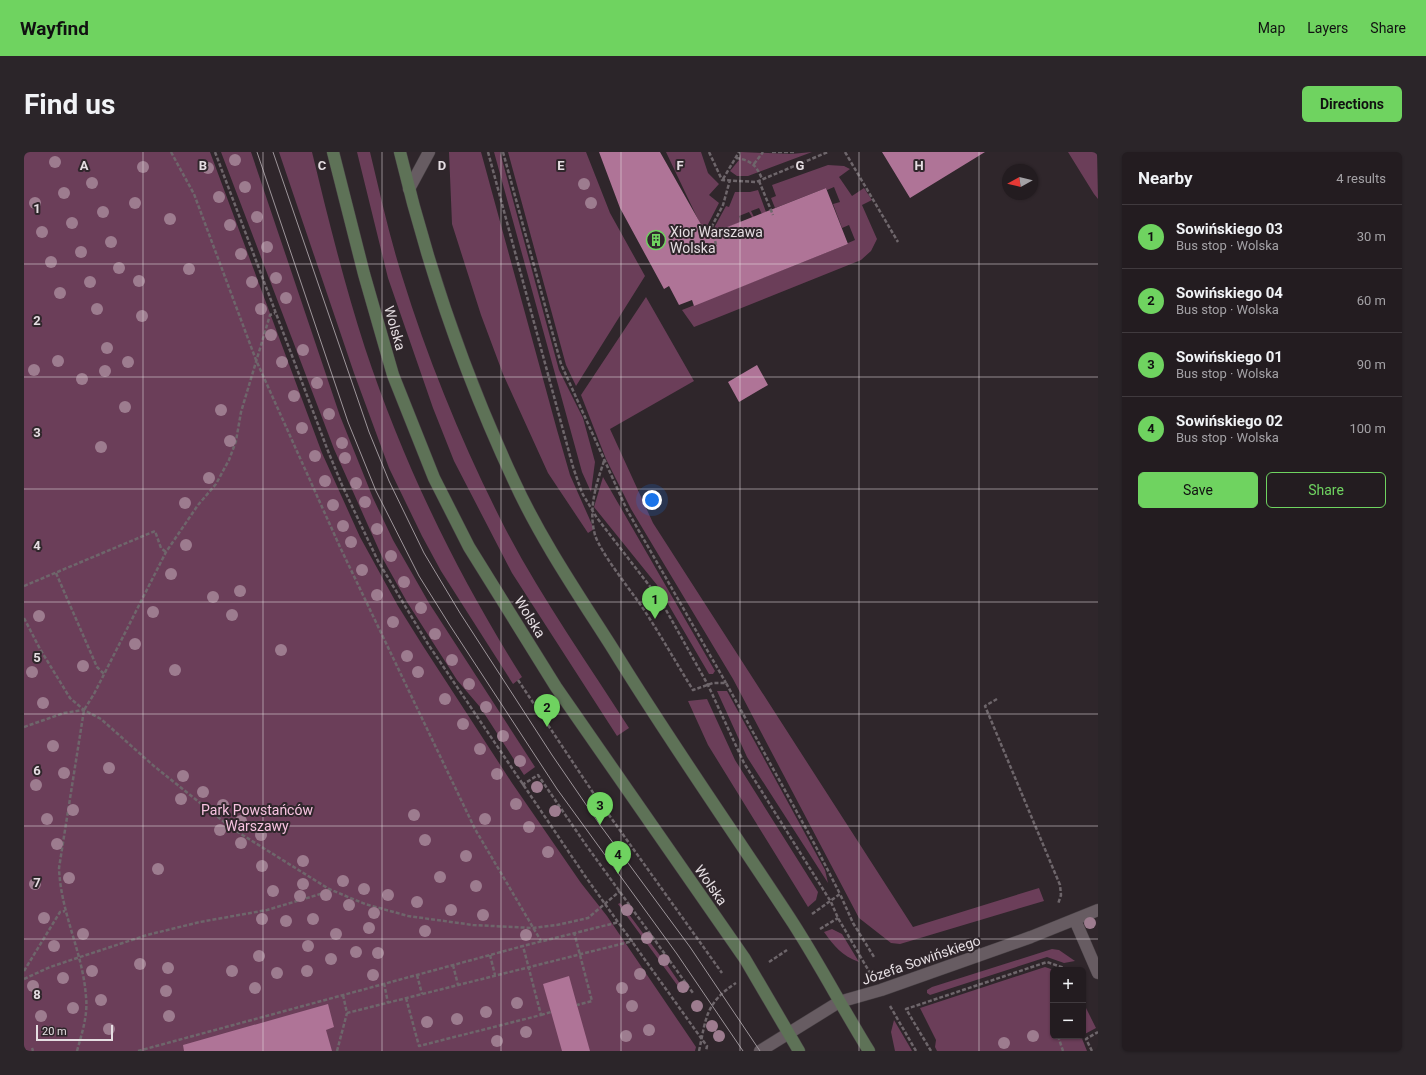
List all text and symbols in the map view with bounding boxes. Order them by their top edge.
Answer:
text: Wayfind [20,17,89,40]
text: Map [1258,20,1285,36]
text: Layers [1307,20,1348,36]
text: Share [1370,20,1406,36]
button: Directions [1302,86,1402,122]
text: Find us [24,88,115,121]
text: A [80,158,89,173]
text: B [199,158,207,173]
text: C [318,158,327,173]
text: D [438,158,446,173]
text: E [557,158,565,173]
text: F [676,158,684,173]
text: G [796,158,805,173]
text: H [914,158,924,173]
north arrow [1002,164,1038,200]
text: Nearby [1138,168,1193,188]
text: 4 results [1336,171,1386,186]
text: 1 [33,201,41,216]
text: Sowińskiego 03 [1176,220,1283,238]
place label: Xior Warszawa Wolska [670,224,763,256]
building icon: Xior Warszawa Wolska [645,229,667,251]
text: 1 [1147,229,1155,244]
text: 30 m [1357,229,1386,244]
text: Bus stop · Wolska [1176,238,1279,253]
text: Sowińskiego 04 [1176,284,1283,302]
text: 2 [1147,293,1155,308]
text: 60 m [1357,293,1386,308]
text: Bus stop · Wolska [1176,302,1279,317]
street label: Wolska [381,304,409,352]
text: 2 [33,313,41,328]
text: Sowińskiego 01 [1176,348,1283,366]
text: 3 [1147,357,1155,372]
text: 90 m [1357,357,1386,372]
text: Bus stop · Wolska [1176,366,1279,381]
text: Sowińskiego 02 [1176,412,1283,430]
text: 4 [1147,421,1155,436]
text: 100 m [1349,421,1386,436]
text: 3 [33,425,41,440]
text: Bus stop · Wolska [1176,430,1279,445]
button: Save [1138,472,1258,508]
button: Share [1266,472,1386,508]
your location [642,490,662,510]
text: 4 [33,538,41,553]
pin: 1 [642,586,668,619]
street label: Wolska [511,593,549,641]
text: 5 [33,650,41,665]
pin: 2 [534,694,560,727]
text: 6 [33,763,41,778]
pin: 3 [587,792,613,825]
park label: Park Powstańców Warszawy [201,802,313,834]
pin: 4 [605,841,631,874]
street label: Wolska [691,862,731,908]
text: 7 [33,875,41,890]
street label: Józefa Sowińskiego [859,932,983,988]
map controls [1050,967,1086,1039]
button: + [1050,967,1086,1003]
text: 8 [33,987,41,1002]
button: − [1050,1003,1086,1039]
scale bar [36,1023,113,1042]
text: 20 m [42,1025,67,1038]

